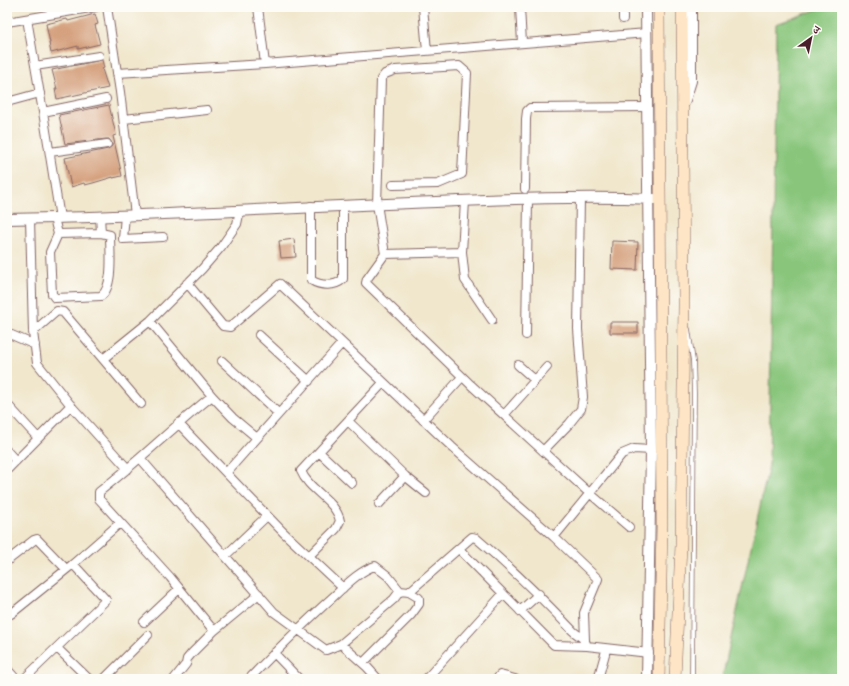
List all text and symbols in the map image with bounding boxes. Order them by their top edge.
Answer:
north arrow [791,18,831,58]
text: उ [809,22,824,39]

